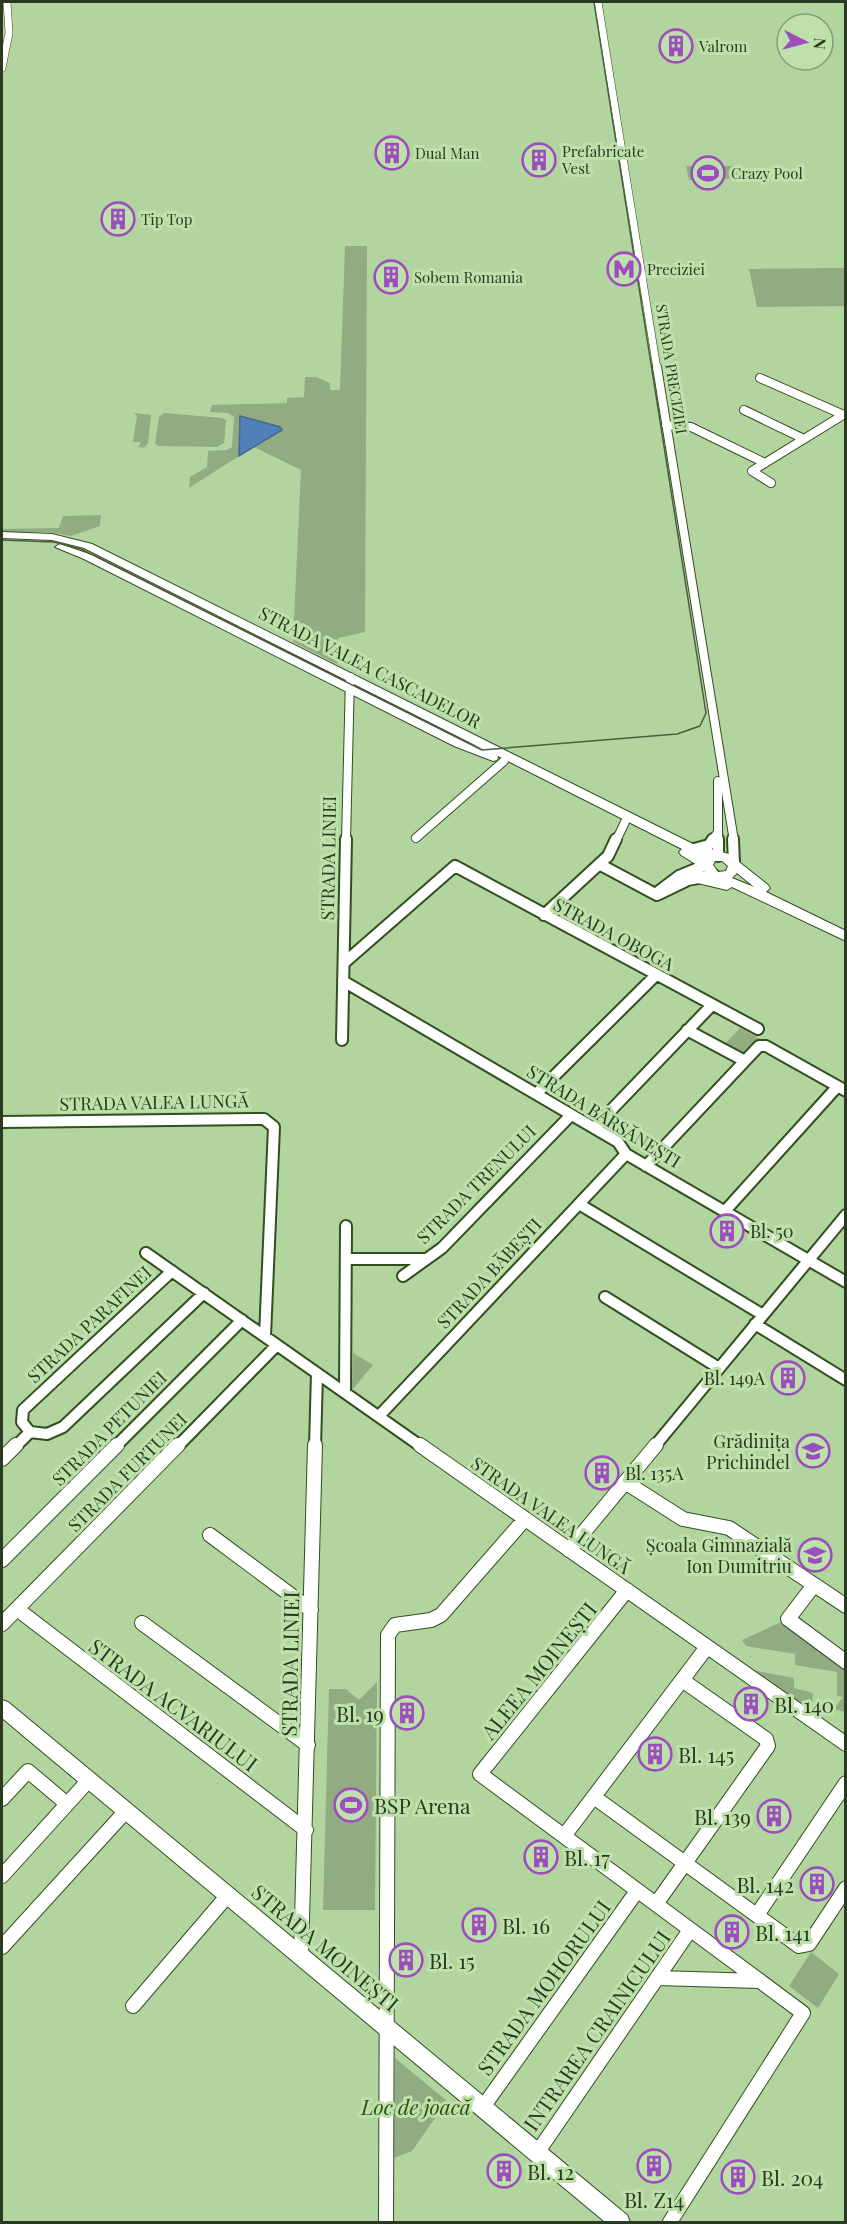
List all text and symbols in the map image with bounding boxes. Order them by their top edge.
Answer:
north arrow [775,12,835,72]
building icon: Valrom [658,28,694,64]
place label: Valrom [698,36,748,56]
text: N [809,37,831,51]
building icon: Dual Man [374,135,410,171]
place label: Prefabricate Vest [561,141,644,178]
building icon: Prefabricate Vest [521,142,557,178]
place label: Dual Man [415,143,480,163]
sports icon: Crazy Pool [690,155,726,191]
place label: Crazy Pool [731,163,803,183]
building icon: Tip Top [100,201,136,237]
place label: Tip Top [141,209,193,229]
metro station icon: Preciziei [606,251,642,287]
building icon: Sobem Romania [373,259,409,295]
place label: Preciziei [647,259,706,279]
place label: Sobem Romania [414,267,523,287]
street label: STRADA PRECIZIEI [652,303,692,435]
street label: STRADA VALEA CASCADELOR [255,600,485,734]
street label: STRADA LINIEI [315,796,341,920]
street label: STRADA OBOGA [549,892,679,976]
street label: STRADA BÂRSĂNEȘTI [523,1059,685,1173]
street label: STRADA VALEA LUNGĂ [59,1088,250,1116]
street label: STRADA TRENULUI [411,1119,541,1249]
street label: STRADA BĂBEȘTI [431,1212,547,1334]
building icon: Bl. 50 [709,1213,745,1249]
place label: Bl. 50 [750,1219,794,1243]
street label: STRADA PARAFINEI [22,1260,156,1388]
building icon: Bl. 149A [770,1360,806,1396]
street label: STRADA PETUNIEI [46,1365,172,1491]
place label: Bl. 149A [704,1366,766,1390]
street label: STRADA FURTUNEI [62,1407,192,1537]
place label: Grădinița Prichindel [706,1429,790,1474]
school or university icon: Grădinița Prichindel [795,1433,831,1469]
street label: STRADA VALEA LUNGĂ [467,1451,636,1580]
building icon: Bl. 135A [584,1455,620,1491]
place label: Bl. 135A [625,1461,684,1485]
place label: Școala Gimnazială Ion Dumitriu [646,1533,793,1578]
school or university icon: Școala Gimnazială Ion Dumitriu [797,1537,833,1573]
street label: STRADA LINIEI [274,1591,304,1737]
street label: ALEEA MOINEȘTI [473,1596,603,1746]
street label: STRADA ACVARIULUI [84,1631,264,1777]
building icon: Bl. 140 [733,1686,769,1722]
place label: Bl. 140 [774,1690,834,1718]
building icon: Bl. 19 [389,1695,425,1731]
place label: Bl. 19 [336,1699,384,1727]
building icon: Bl. 145 [637,1736,673,1772]
place label: Bl. 145 [678,1740,734,1768]
sports icon: BSP Arena [333,1787,369,1823]
place label: BSP Arena [374,1791,471,1819]
building icon: Bl. 139 [756,1798,792,1834]
place label: Bl. 139 [694,1802,751,1830]
building icon: Bl. 17 [523,1839,559,1875]
place label: Bl. 17 [564,1843,610,1871]
building icon: Bl. 142 [799,1866,835,1902]
place label: Bl. 142 [736,1870,794,1898]
street label: STRADA MOINEȘTI [246,1877,405,2018]
street label: STRADA MOHORULUI [470,1894,616,2080]
building icon: Bl. 16 [461,1907,497,1943]
place label: Bl. 16 [502,1911,550,1939]
building icon: Bl. 141 [714,1914,750,1950]
place label: Bl. 141 [755,1918,811,1946]
street label: INTRAREA CRAINICULUI [516,1924,676,2136]
building icon: Bl. 15 [388,1942,424,1978]
place label: Bl. 15 [429,1946,475,1974]
park label: Loc de joacă [360,2092,473,2120]
building icon: Bl. Z14 [636,2148,672,2184]
building icon: Bl. 12 [486,2153,522,2189]
place label: Bl. 12 [527,2157,574,2185]
building icon: Bl. 204 [720,2159,756,2195]
place label: Bl. 204 [761,2163,823,2191]
place label: Bl. Z14 [624,2185,684,2213]

